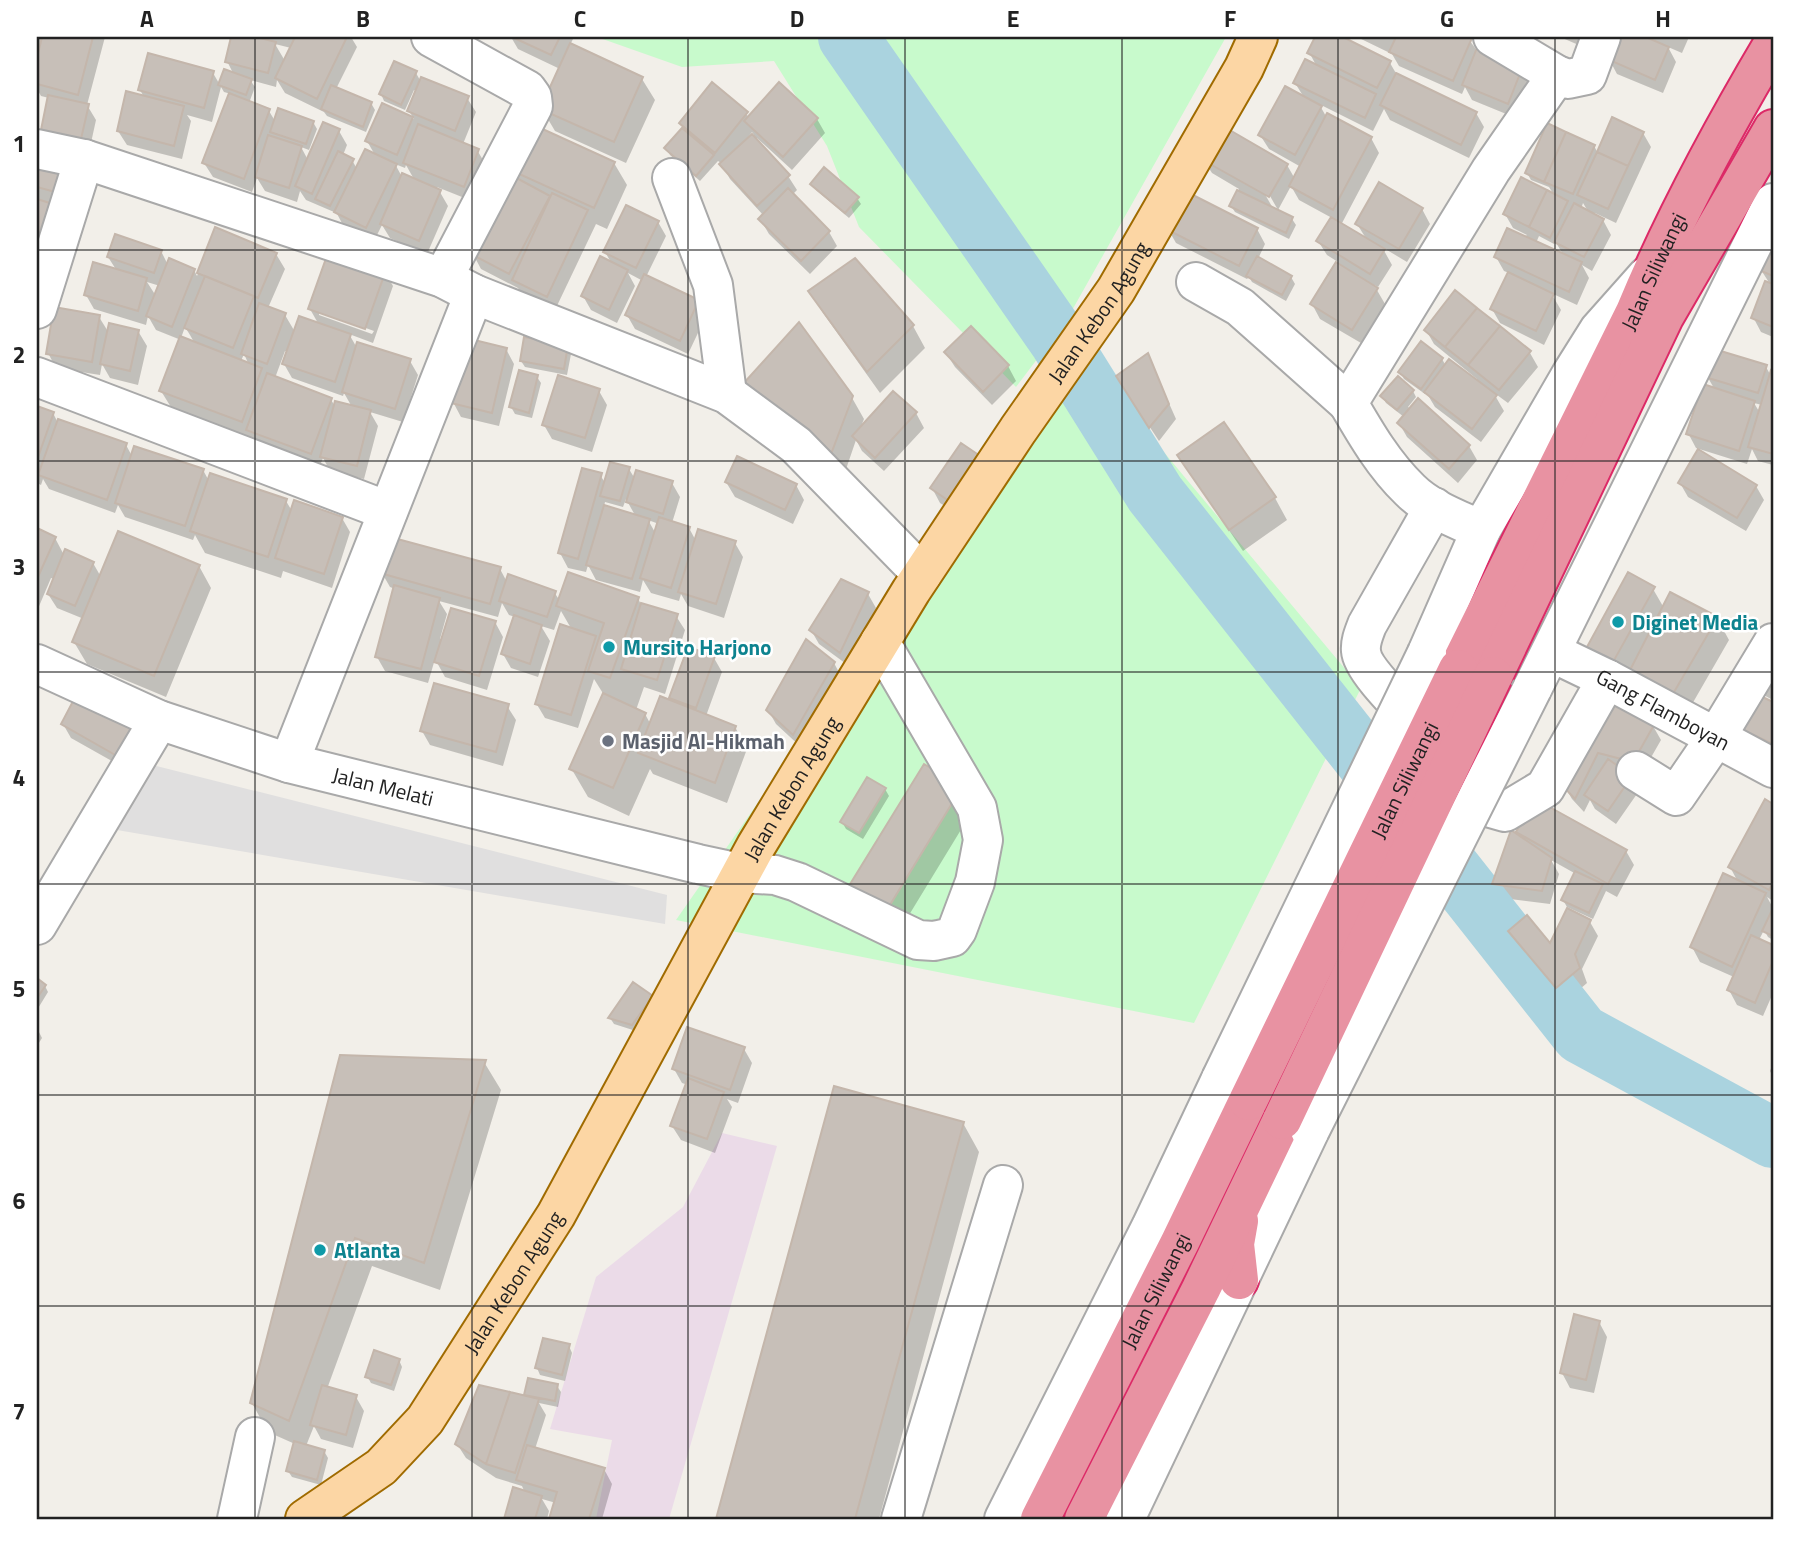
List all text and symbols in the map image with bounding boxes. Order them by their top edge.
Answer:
text: A [140,1,154,36]
text: B [356,1,370,36]
text: C [574,1,586,36]
text: D [790,1,804,36]
text: E [1007,1,1019,36]
text: F [1224,1,1236,36]
text: G [1440,1,1454,36]
text: H [1655,1,1671,36]
text: 1 [13,126,25,161]
street label: Jalan Siliwangi [1612,207,1694,336]
street label: Jalan Kebon Agung [1040,235,1157,390]
text: 2 [13,337,25,372]
text: 3 [13,549,25,584]
place label: Diginet Media [1632,606,1759,638]
marker: Diginet Media [1610,614,1626,630]
place label: Mursito Harjono [623,631,771,663]
marker: Mursito Harjono [601,639,617,655]
street label: Gang Flamboyan [1591,660,1736,758]
street label: Jalan Kebon Agung [735,709,848,867]
street label: Jalan Siliwangi [1362,716,1446,844]
place label: Masjid Al-Hikmah [622,725,785,757]
marker: Masjid Al-Hikmah [600,733,616,749]
street label: Jalan Melati [329,758,437,814]
text: 4 [13,760,25,795]
text: 5 [13,971,25,1006]
text: 6 [13,1183,26,1218]
street label: Jalan Kebon Agung [455,1204,571,1360]
street label: Jalan Siliwangi [1113,1227,1198,1354]
place label: Atlanta [334,1234,401,1266]
marker: Atlanta [312,1242,328,1258]
text: 7 [13,1394,25,1429]

